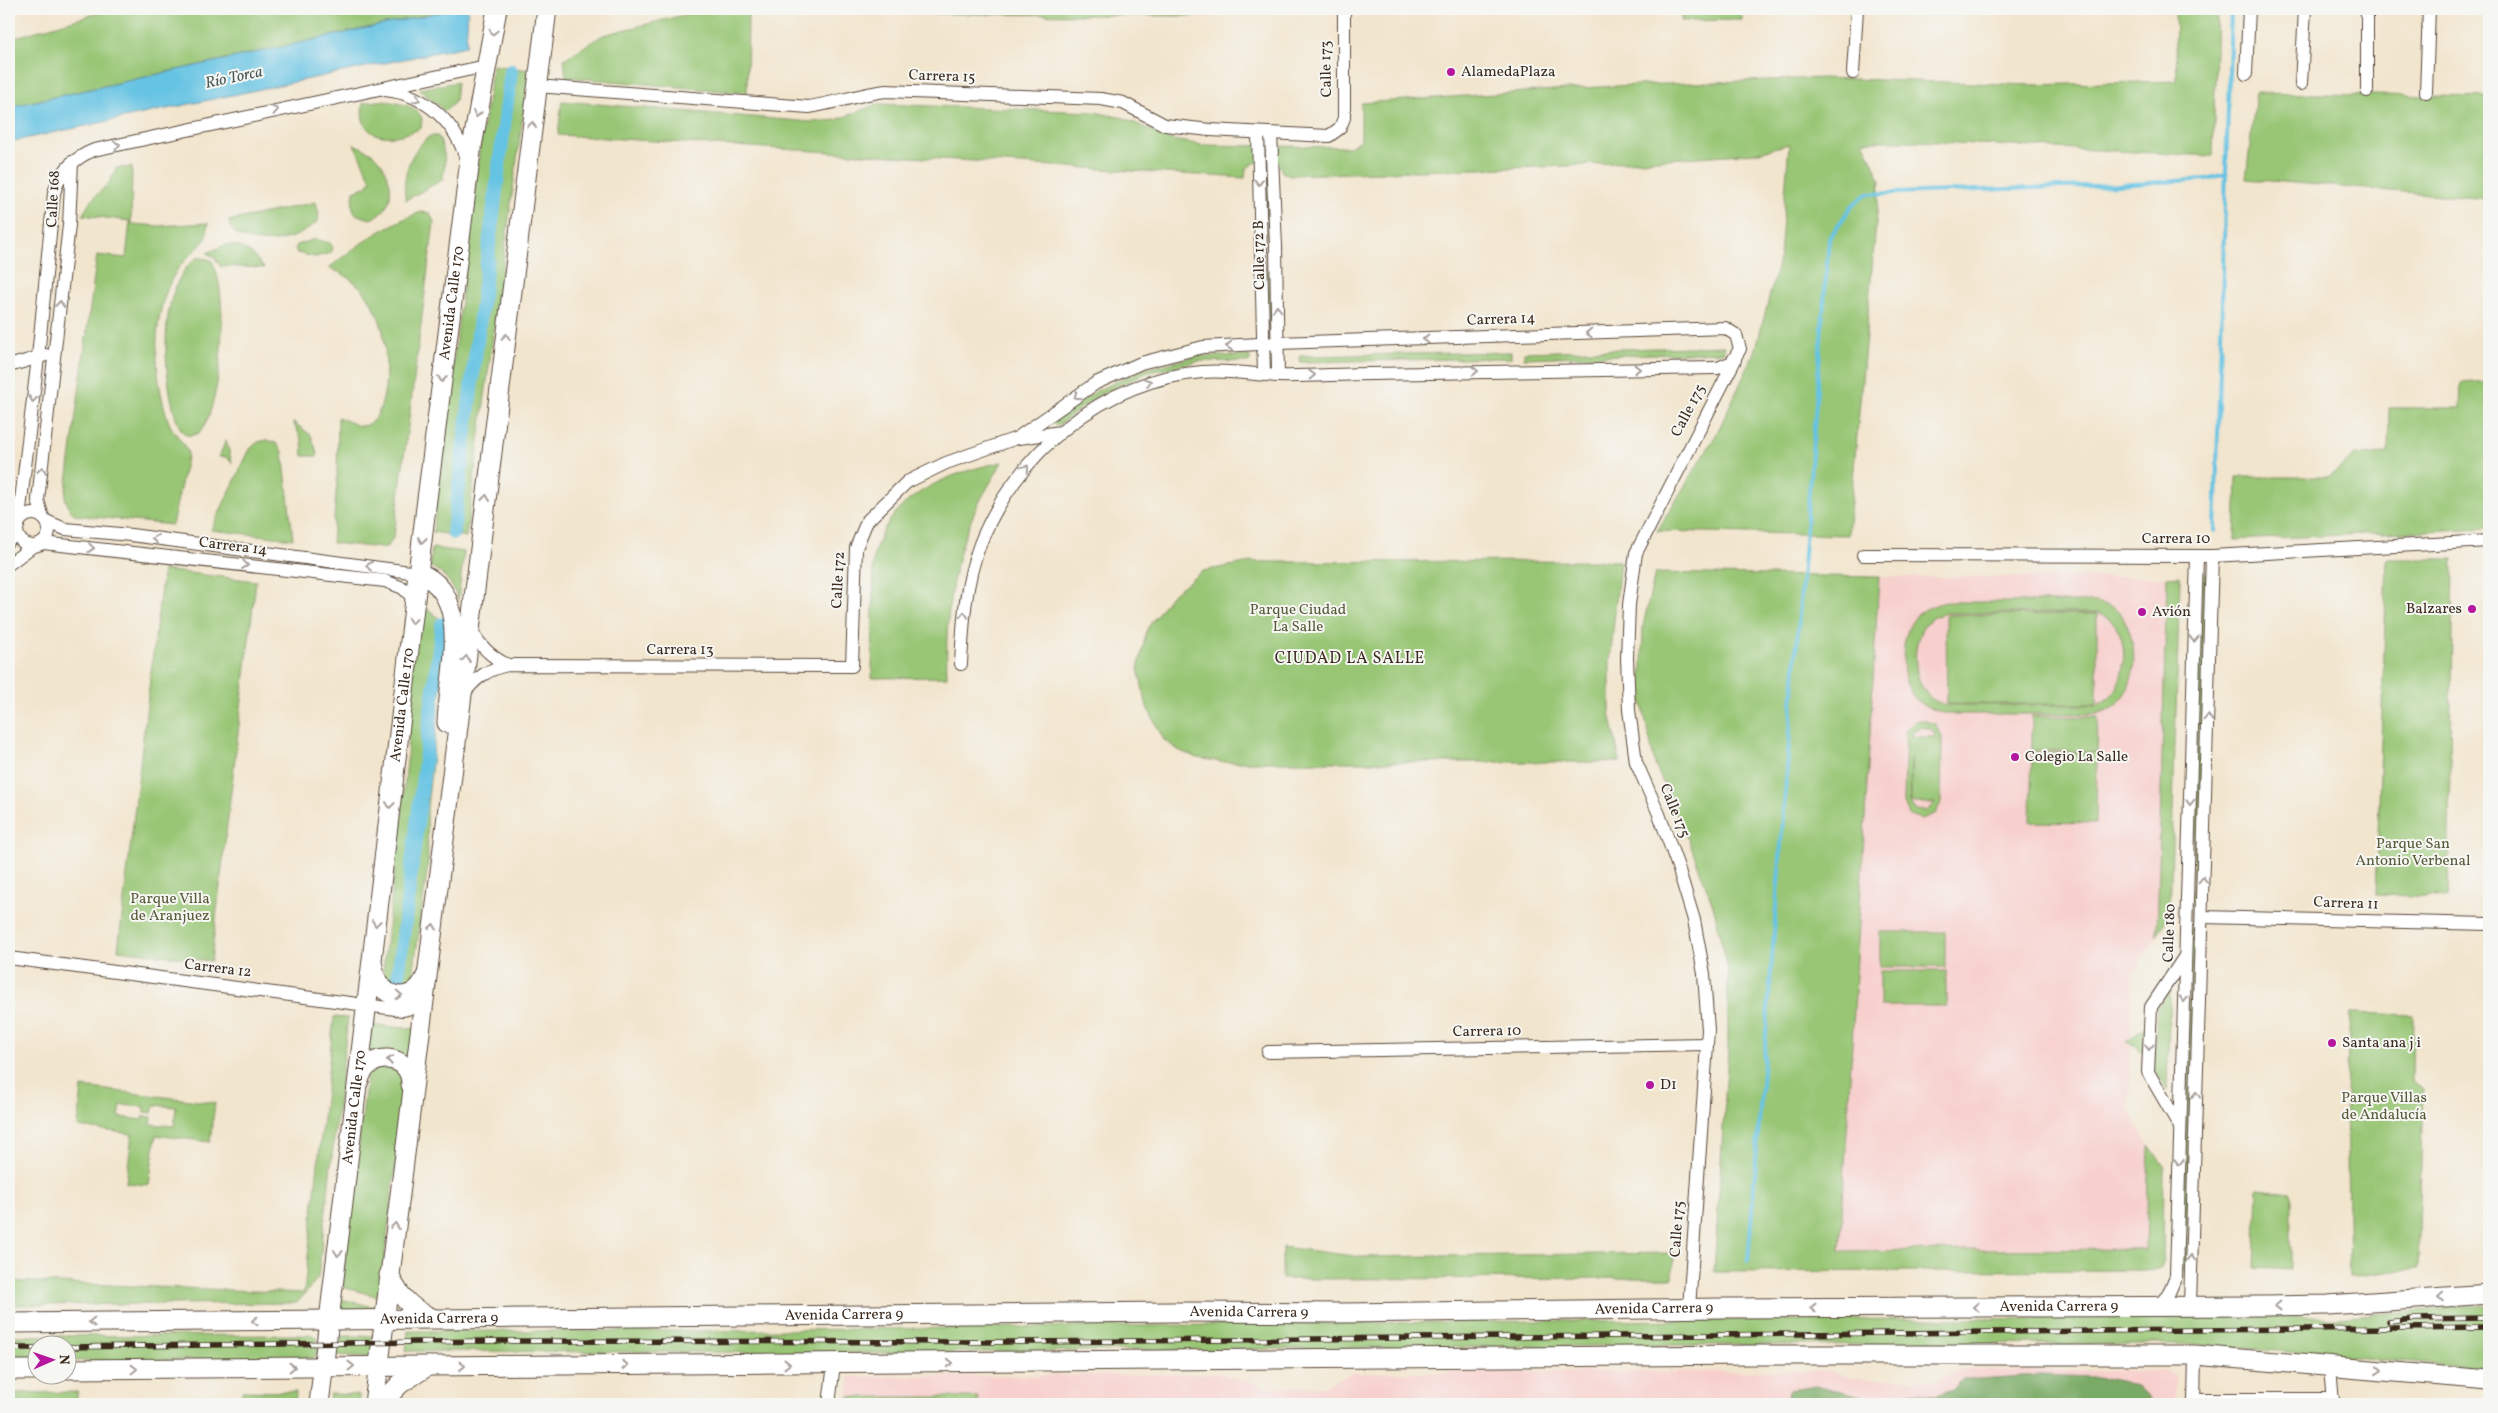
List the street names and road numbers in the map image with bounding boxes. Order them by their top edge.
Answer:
street label: Calle 173 [1316,40,1338,98]
street label: Carrera 15 [908,65,976,89]
street label: Calle 168 [42,170,66,228]
street label: Calle 172 B [1249,220,1271,290]
street label: Avenida Calle 170 [434,245,470,361]
street label: Carrera 14 [1466,308,1536,332]
street label: Calle 175 [1666,381,1712,441]
street label: Carrera 10 [2142,529,2210,550]
street label: Carrera 14 [198,532,268,562]
street label: Calle 172 [827,551,851,609]
street label: Carrera 13 [646,640,714,661]
street label: Avenida Calle 170 [385,647,420,763]
street label: Calle 175 [1654,781,1694,841]
street label: Carrera 11 [2313,892,2379,916]
street label: Calle 180 [2158,903,2182,963]
street label: Carrera 12 [183,954,253,984]
street label: Carrera 10 [1453,1021,1521,1043]
street label: Avenida Calle 170 [337,1049,372,1165]
street label: Calle 175 [1666,1200,1690,1258]
street label: Avenida Carrera 9 [2000,1296,2118,1317]
street label: Avenida Carrera 9 [1594,1298,1714,1320]
street label: Avenida Carrera 9 [1190,1302,1309,1323]
street label: Avenida Carrera 9 [785,1304,904,1326]
street label: Avenida Carrera 9 [380,1308,499,1330]

